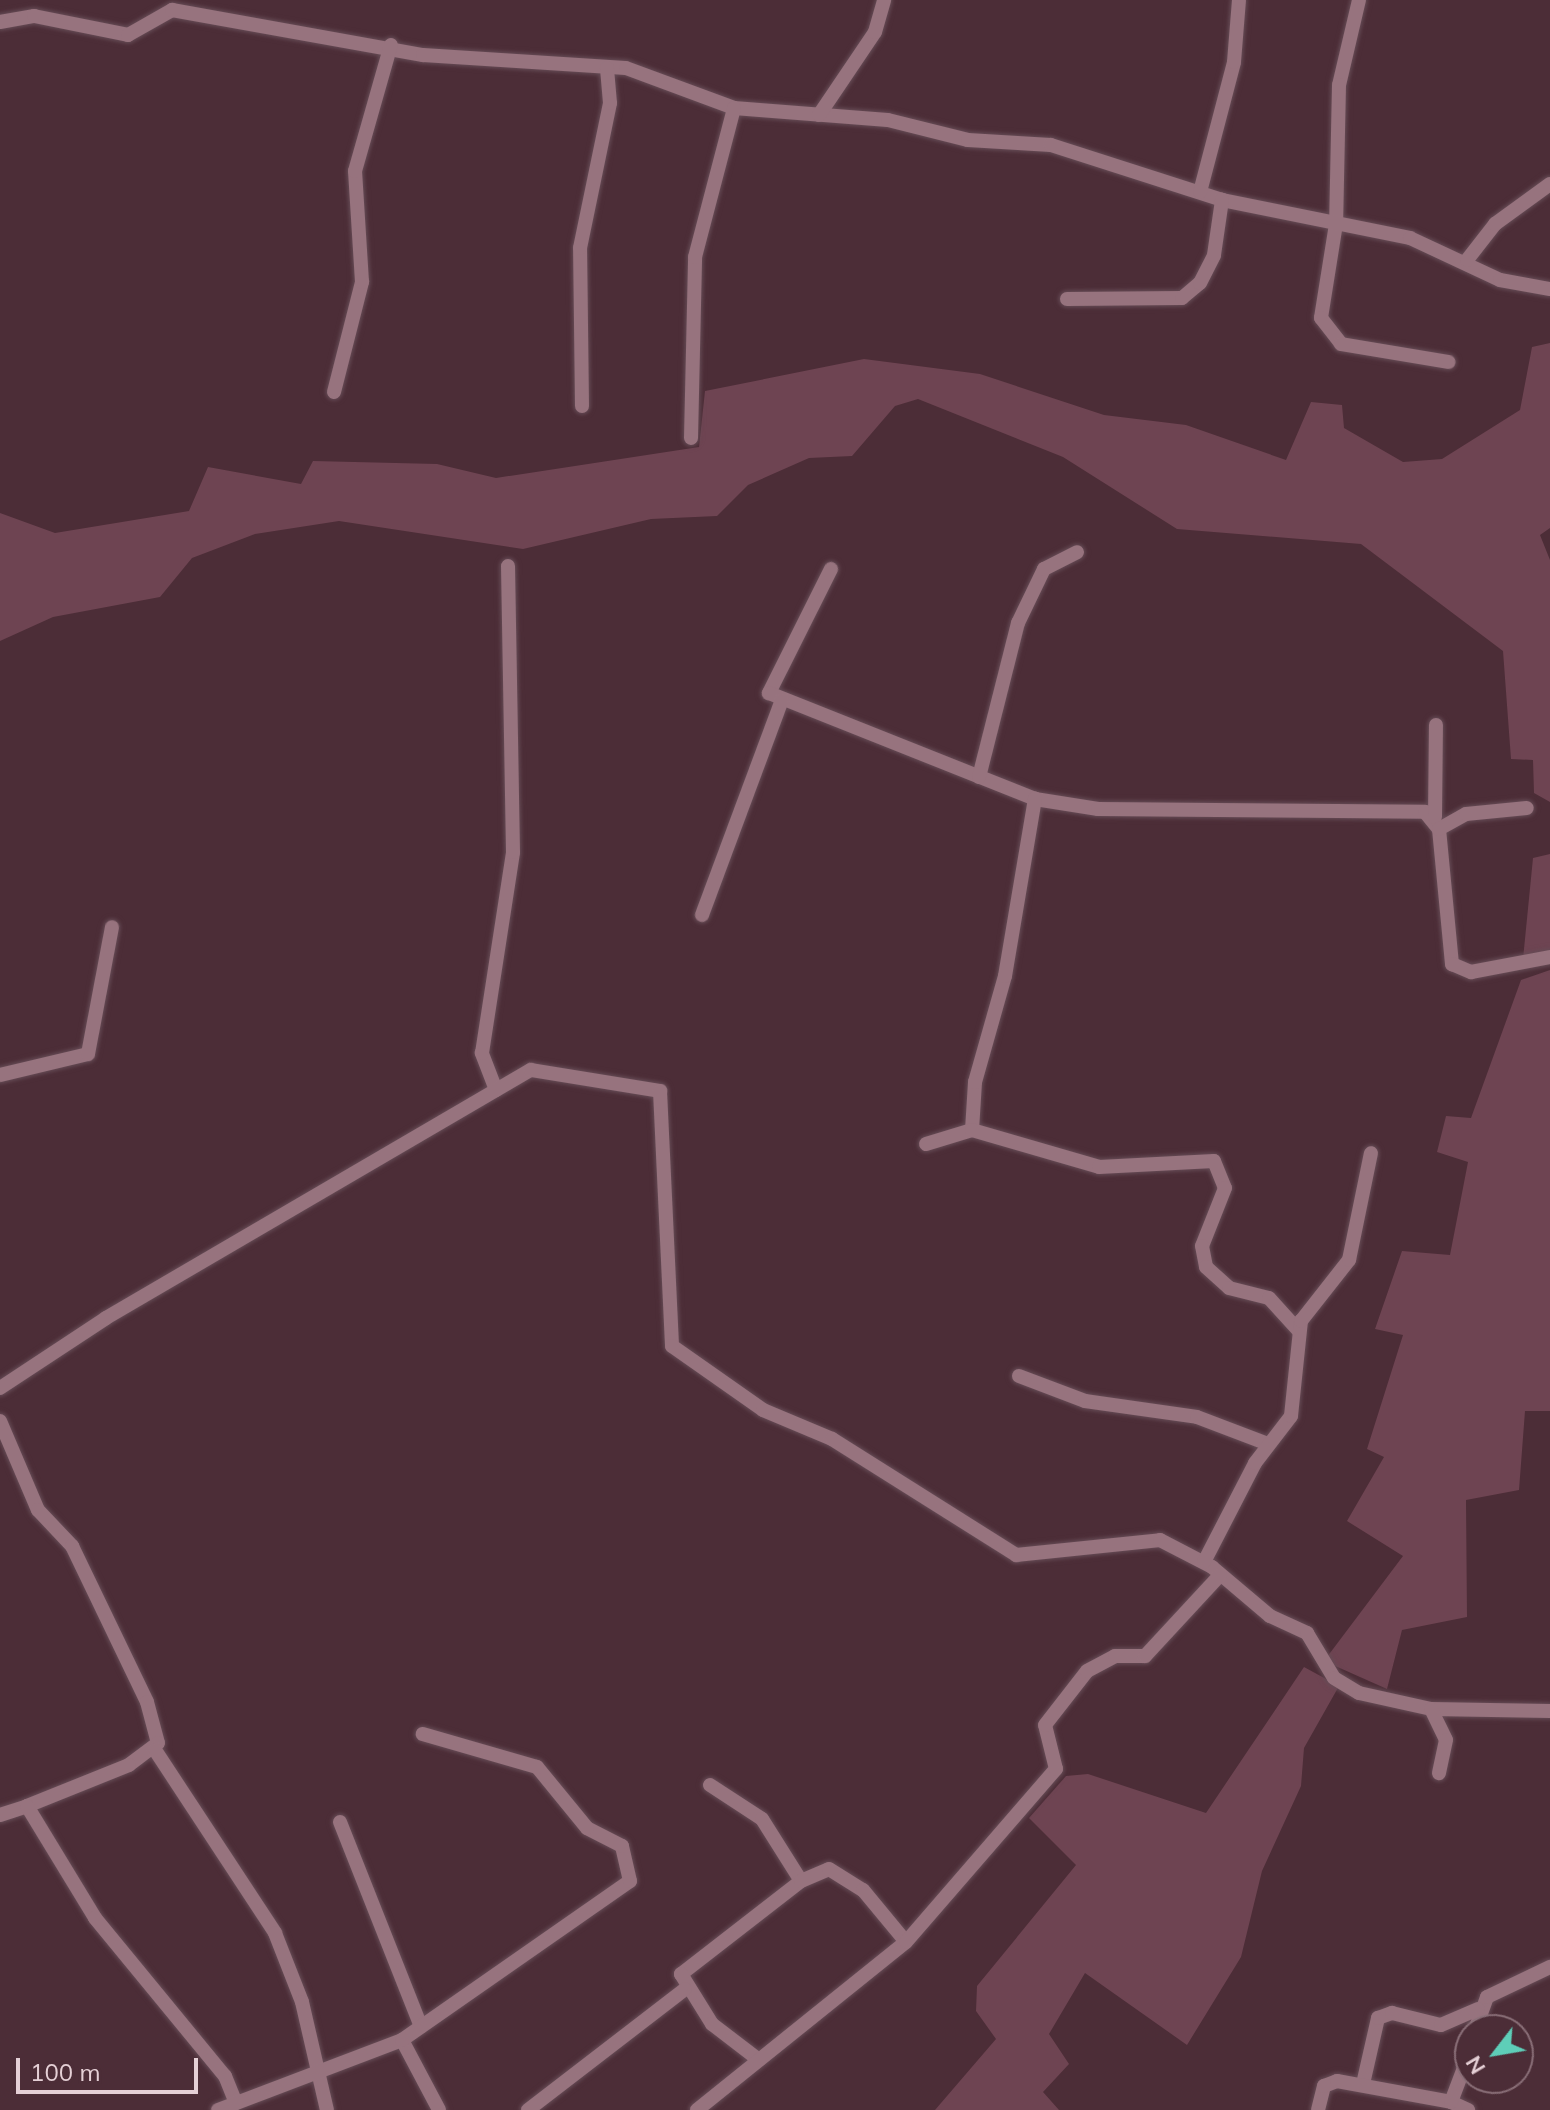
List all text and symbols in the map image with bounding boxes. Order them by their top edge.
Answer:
north arrow [1454,2014,1534,2094]
scale bar [20,2042,202,2092]
text: N [1459,2051,1491,2080]
text: 100 m [30,2057,101,2087]

